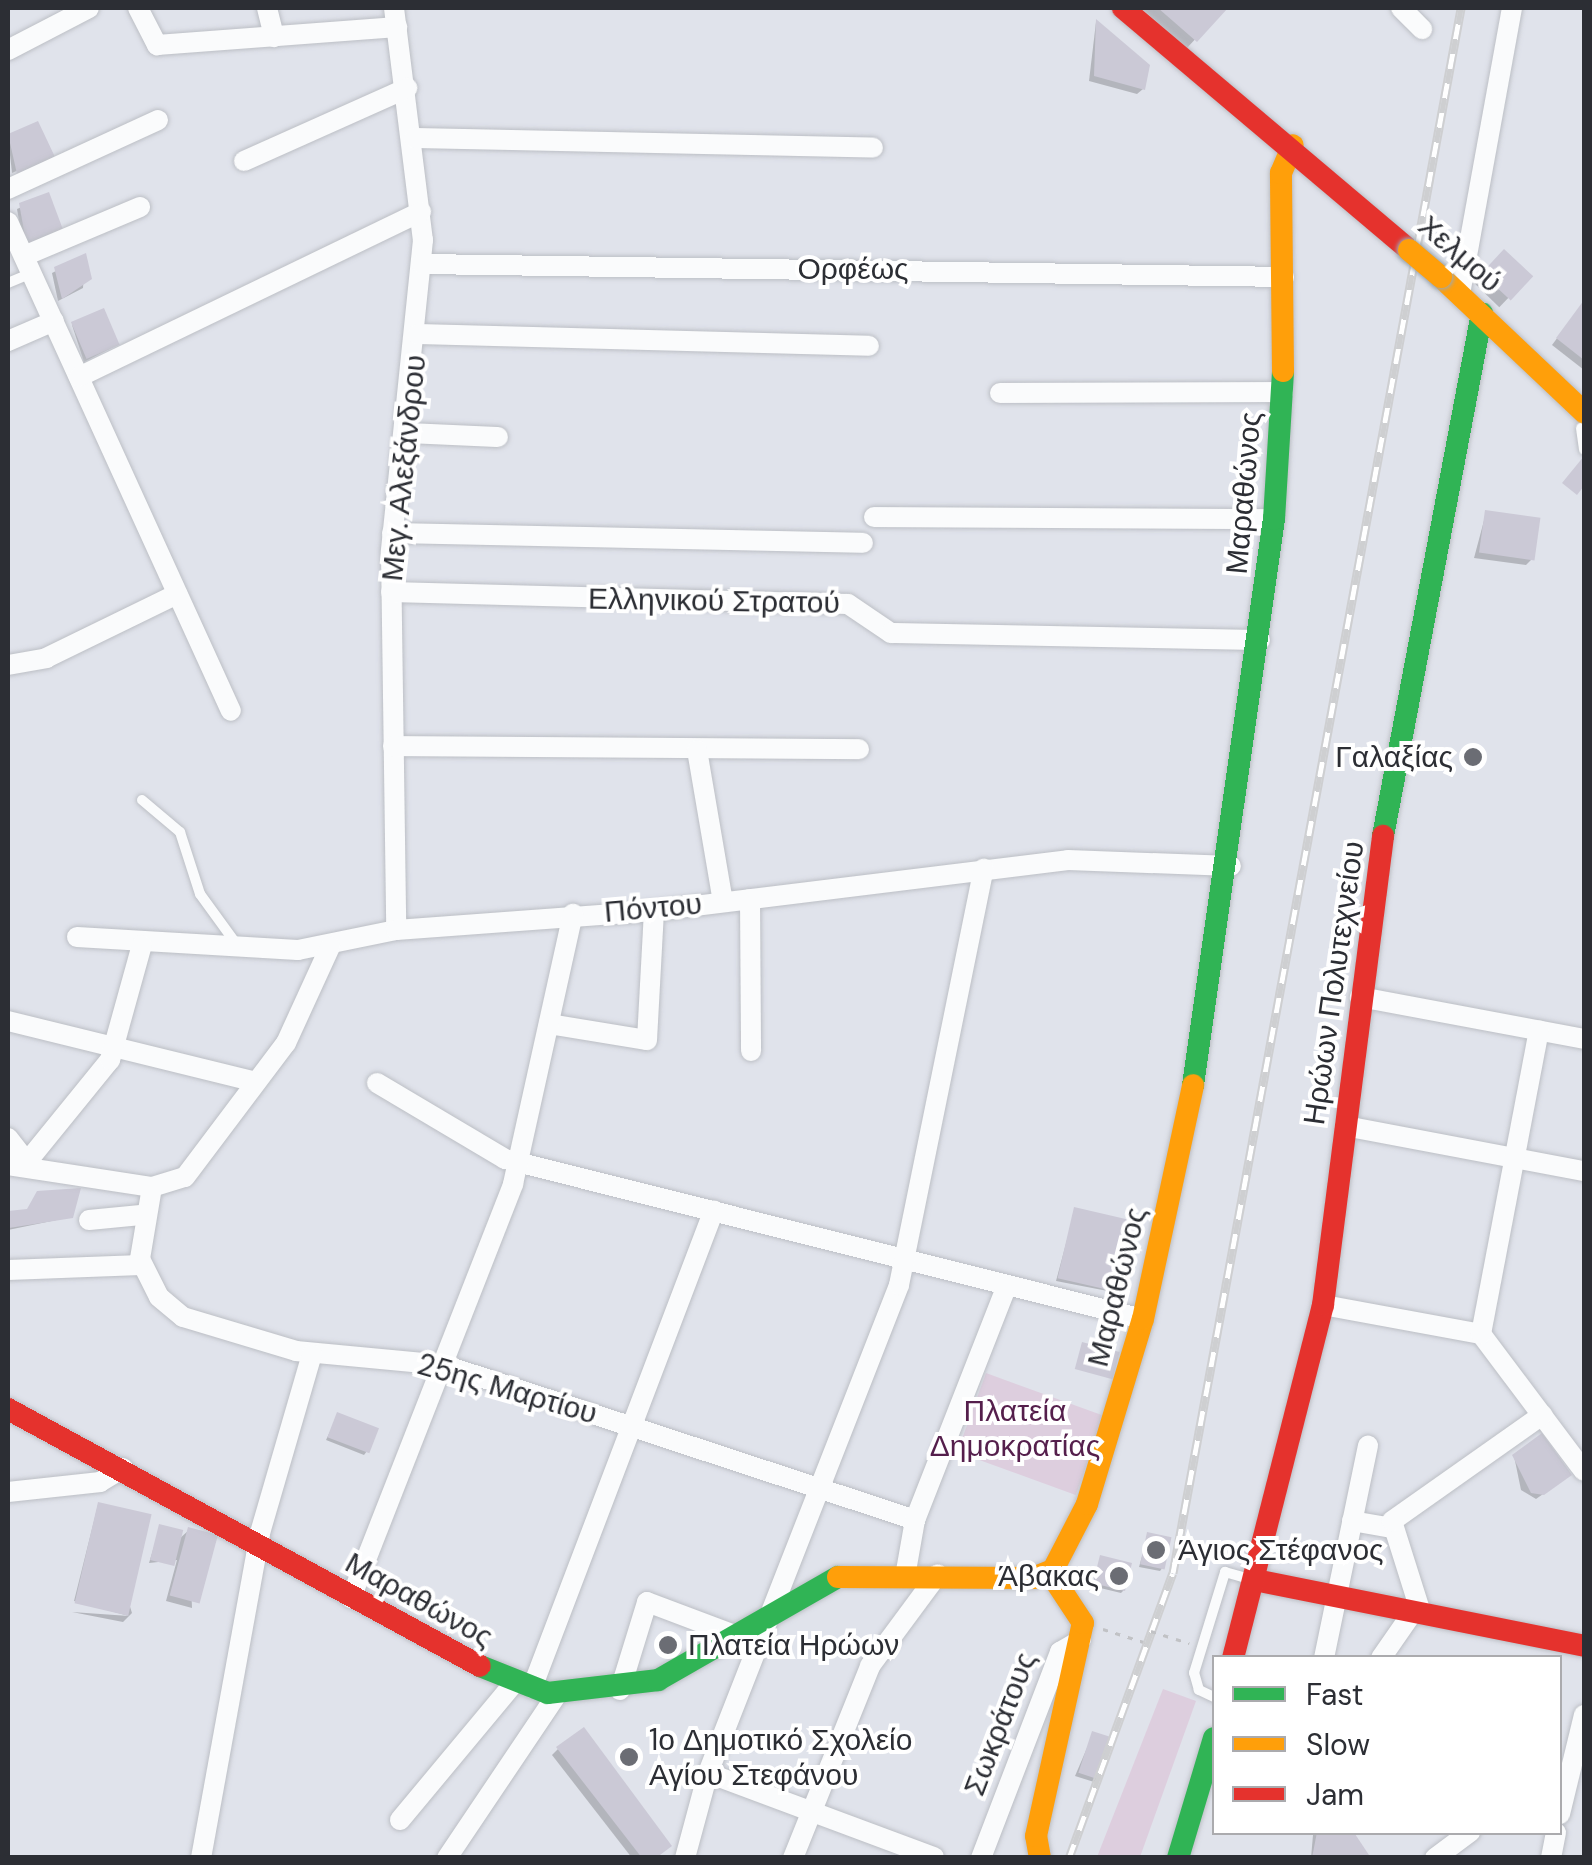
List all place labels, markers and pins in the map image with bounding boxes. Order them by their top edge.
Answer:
place label: Γαλαξίας [1335,739,1453,775]
marker: Γαλαξίας [1462,746,1484,768]
place label: Άγιος Στέφανος [1178,1532,1384,1568]
marker: Άγιος Στέφανος [1143,1537,1169,1563]
place label: Άβακας [998,1558,1099,1594]
marker: Άβακας [1108,1565,1130,1587]
place label: Πλατεία Ηρώων [688,1627,899,1663]
marker: Πλατεία Ηρώων [657,1634,679,1656]
place label: 1ο Δημοτικό Σχολείο Αγίου Στεφάνου [649,1722,912,1792]
marker: 1ο Δημοτικό Σχολείο Αγίου Στεφάνου [618,1746,640,1768]

